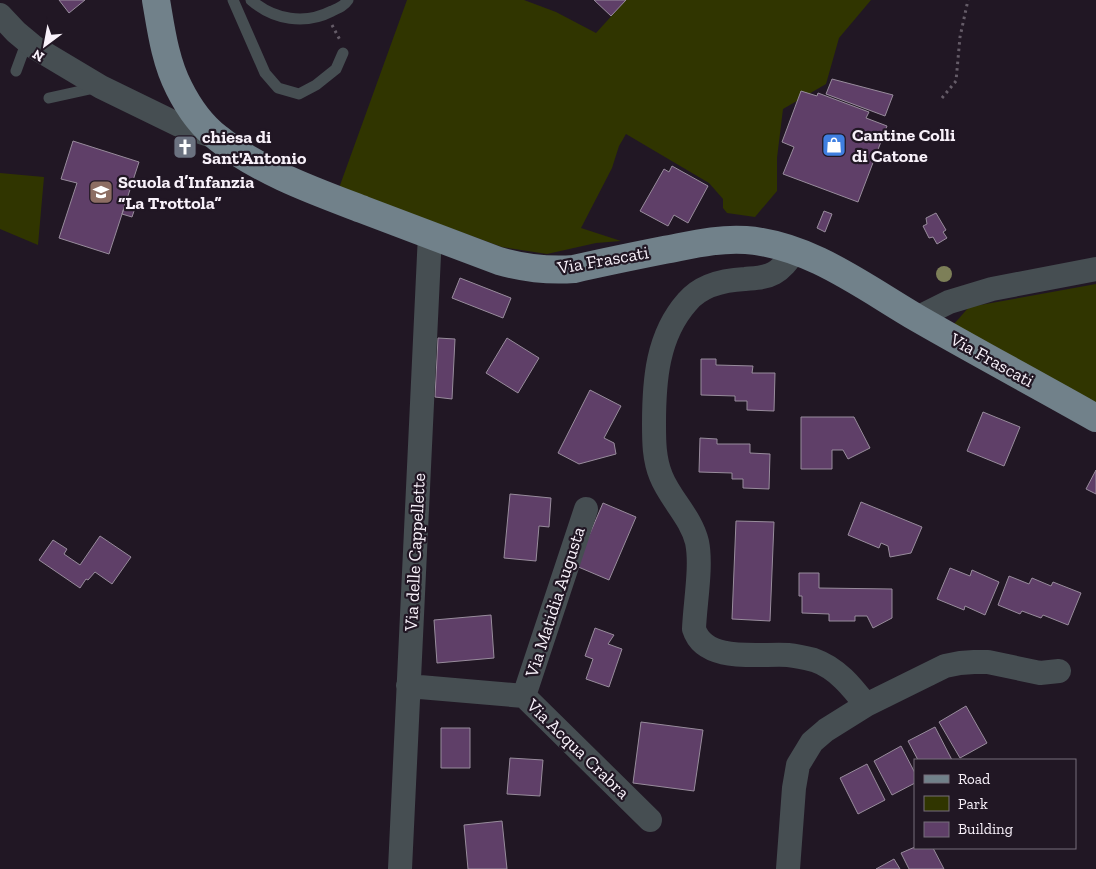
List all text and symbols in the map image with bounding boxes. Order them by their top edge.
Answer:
north arrow [20,20,70,70]
text: N [29,45,47,66]
place label: Cantine Colli di Catone [852,124,956,167]
place label: chiesa di Sant'Antonio [202,126,307,169]
shop icon: Cantine Colli di Catone [821,132,847,158]
church icon: chiesa di Sant'Antonio [172,134,198,160]
place label: Scuola d’Infanzia “La Trottola” [118,171,254,214]
school or university icon: Scuola d’Infanzia “La Trottola” [88,179,114,205]
street label: Via Frascati [555,241,650,279]
street label: Via Frascati [946,328,1038,392]
street label: Via delle Cappellette [400,473,430,632]
street label: Via Matidia Augusta [520,524,590,681]
street label: Via Acqua Crabra [521,694,634,804]
legend [914,759,1076,849]
text: Road [958,770,991,788]
text: Park [958,795,988,813]
text: Building [958,820,1013,838]

